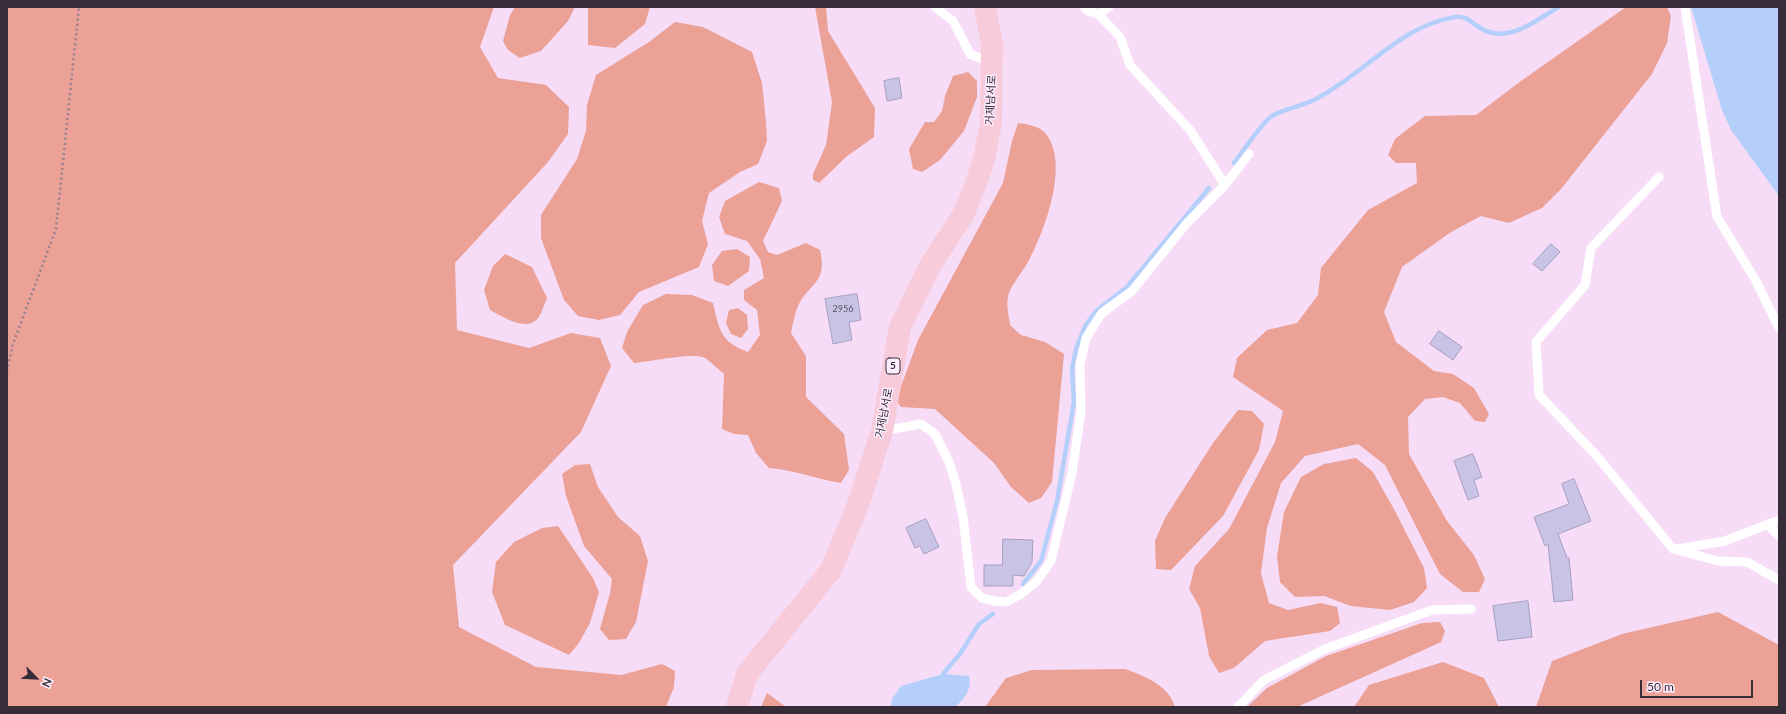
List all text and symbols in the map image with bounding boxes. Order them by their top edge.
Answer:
street label: 거제남서로 [983,74,999,126]
house number: 2956 [833,304,853,314]
road number: 5 [886,358,900,374]
street label: 거제남서로 [873,387,895,439]
north arrow [16,658,56,698]
scale bar [1642,672,1755,698]
text: N [40,677,55,690]
text: 50 m [1647,679,1674,694]

